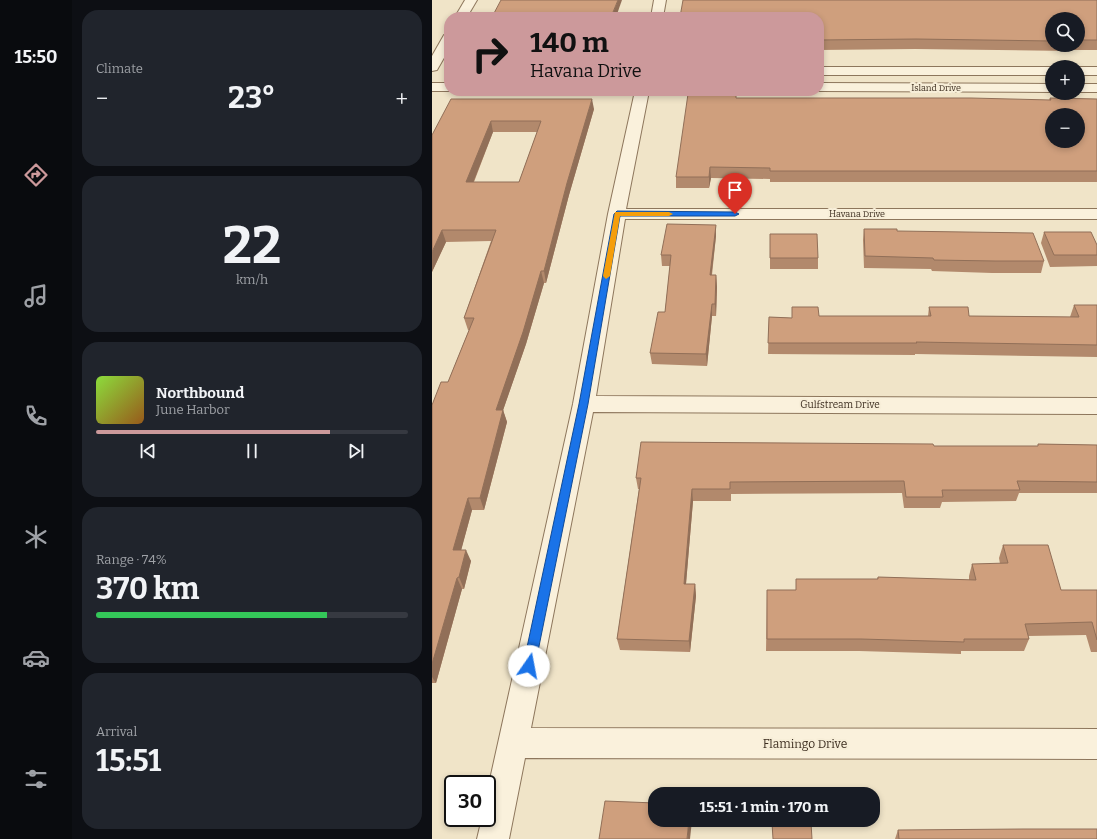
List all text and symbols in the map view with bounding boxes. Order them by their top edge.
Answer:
map controls [1045,12,1085,148]
button: search [1045,12,1085,52]
text: 140 m [530,26,609,59]
icon: right [464,28,516,80]
text: 15:50 [14,46,58,68]
text: Havana Drive [530,60,642,82]
button: + [1045,60,1085,100]
text: Climate [96,61,143,76]
text: 23° [228,80,275,116]
street label: Island Drive [911,83,961,93]
text: − [96,85,108,112]
text: + [395,85,408,112]
button: − [1045,108,1085,148]
icon: directions [22,161,50,189]
pin [718,173,752,214]
icon: arrive [724,179,746,201]
street label: Havana Drive [829,209,885,219]
text: 22 [223,214,281,277]
text: km/h [236,272,268,287]
icon: music [22,282,50,310]
text: Northbound [156,384,244,402]
street label: Gulfstream Drive [800,399,880,411]
icon: phone [22,402,50,430]
text: June Harbor [156,402,230,417]
icon: previous [137,440,159,462]
icon: pause [241,440,263,462]
icon: next [345,440,367,462]
icon: climate [22,523,50,551]
text: Range · 74% [96,552,167,567]
text: 370 km [96,571,199,607]
icon: car [22,644,50,672]
position arrow [508,645,550,687]
text: Arrival [96,724,137,739]
street label: Flamingo Drive [763,737,847,751]
text: 15:51 [96,743,161,779]
icon: filters [22,765,50,793]
speed limit sign: 30 [444,775,496,827]
text: 15:51 · 1 min · 170 m [699,798,829,816]

